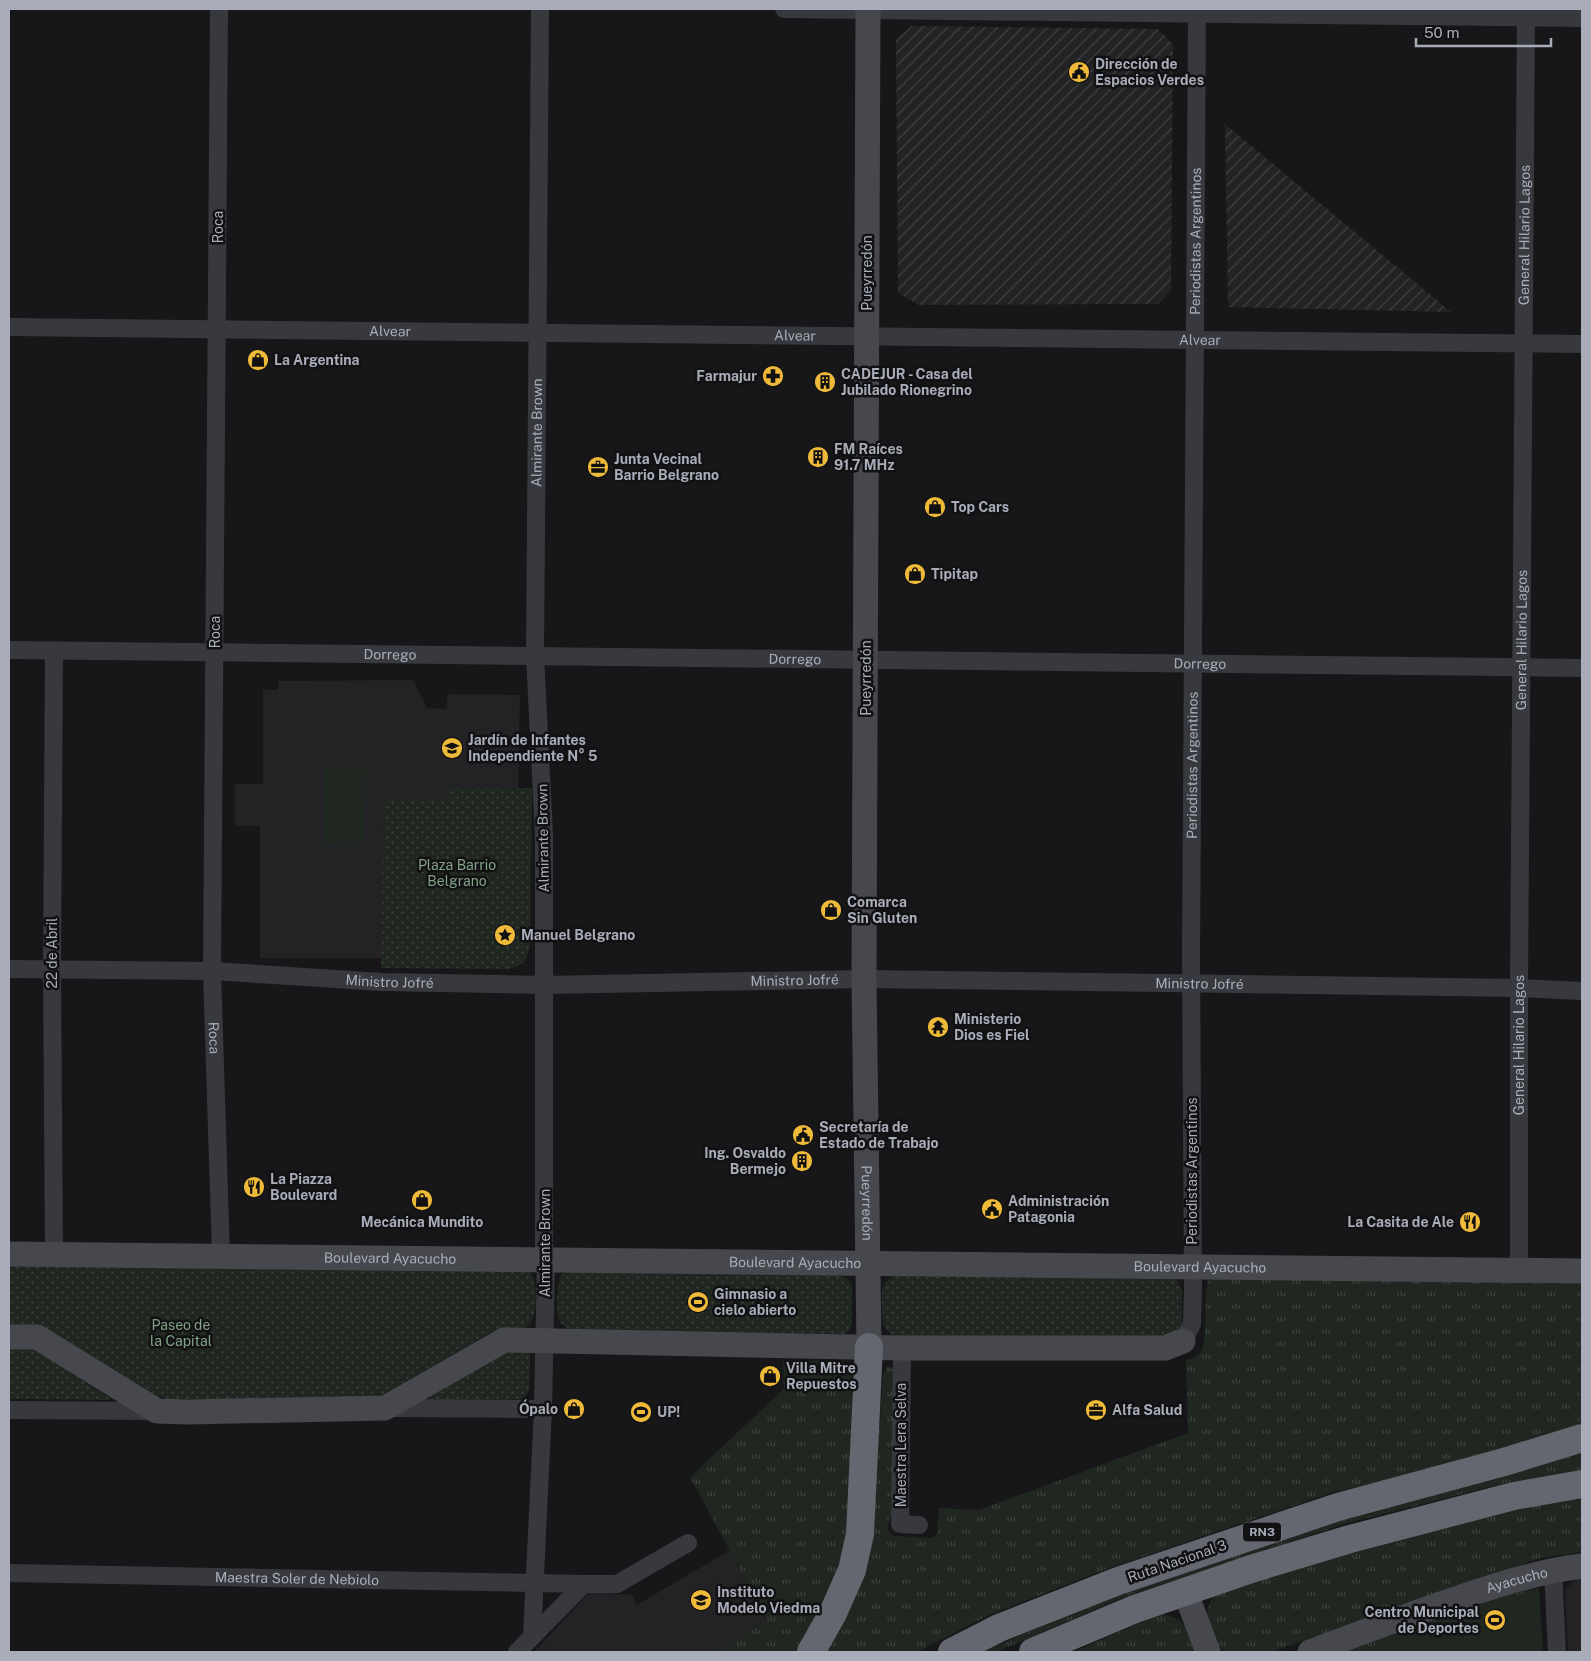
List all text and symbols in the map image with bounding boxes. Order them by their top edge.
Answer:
scale bar [1416,15,1551,47]
text: 50 m [1424,24,1459,41]
place label: Dirección de Espacios Verdes [1095,56,1204,88]
public building icon: Dirección de Espacios Verdes [1067,60,1091,84]
street label: General Hilario Lagos [1516,165,1533,305]
street label: Periodistas Argentinos [1187,167,1204,315]
street label: Roca [210,211,226,243]
street label: Pueyrredón [859,235,875,311]
street label: Alvear [369,323,411,339]
street label: Alvear [774,327,816,344]
street label: Alvear [1179,332,1221,348]
shop icon: La Argentina [246,348,270,372]
place label: La Argentina [274,352,359,368]
pharmacy icon: Farmajur [761,364,785,388]
place label: CADEJUR - Casa del Jubilado Rionegrino [841,366,973,398]
place label: Farmajur [696,368,757,384]
building icon: CADEJUR - Casa del Jubilado Rionegrino [813,370,837,394]
street label: Almirante Brown [528,378,545,487]
place label: FM Raíces 91.7 MHz [834,441,903,473]
building icon: FM Raíces 91.7 MHz [806,445,830,469]
place label: Junta Vecinal Barrio Belgrano [614,451,719,483]
office icon: Junta Vecinal Barrio Belgrano [586,455,610,479]
shop icon: Top Cars [923,495,947,519]
place label: Top Cars [951,499,1009,515]
shop icon: Tipitap [903,562,927,586]
place label: Tipitap [931,566,978,582]
street label: General Hilario Lagos [1513,570,1530,710]
street label: Roca [207,616,223,648]
street label: Pueyrredón [858,640,874,716]
street label: Dorrego [363,646,417,663]
street label: Dorrego [768,651,822,667]
street label: Dorrego [1173,655,1226,672]
street label: Periodistas Argentinos [1184,691,1201,839]
place label: Jardín de Infantes Independiente N° 5 [468,732,597,764]
school or university icon: Jardín de Infantes Independiente N° 5 [440,736,464,760]
street label: Almirante Brown [534,784,552,892]
park label: Plaza Barrio Belgrano [418,857,496,889]
place label: Comarca Sin Gluten [847,894,917,926]
shop icon: Comarca Sin Gluten [819,898,843,922]
street label: 22 de Abril [44,917,60,989]
place icon: Manuel Belgrano [493,923,517,947]
place label: Manuel Belgrano [521,927,635,943]
street label: Ministro Jofré [750,971,839,989]
street label: Ministro Jofré [345,972,434,991]
street label: Ministro Jofré [1155,975,1244,992]
street label: General Hilario Lagos [1511,975,1527,1115]
place label: Ministerio Dios es Fiel [954,1011,1030,1043]
temple icon: Ministerio Dios es Fiel [926,1015,950,1039]
street label: Roca [206,1021,223,1054]
street label: Periodistas Argentinos [1184,1097,1200,1245]
place label: Secretaría de Estado de Trabajo [819,1119,939,1151]
public building icon: Secretaría de Estado de Trabajo [791,1123,815,1147]
place label: Ing. Osvaldo Bermejo [704,1145,786,1177]
building icon: Ing. Osvaldo Bermejo [790,1149,814,1173]
street label: Pueyrredón [859,1165,876,1241]
place label: La Piazza Boulevard [270,1171,337,1203]
restaurant icon: La Piazza Boulevard [242,1175,266,1199]
shop icon: Mecánica Mundito [410,1188,434,1212]
street label: Almirante Brown [537,1189,553,1297]
place label: Administración Patagonia [1008,1193,1109,1225]
public building icon: Administración Patagonia [980,1197,1004,1221]
restaurant icon: La Casita de Ale [1458,1210,1482,1234]
place label: Mecánica Mundito [361,1214,483,1230]
place label: La Casita de Ale [1347,1214,1454,1230]
street label: Boulevard Ayacucho [324,1249,456,1267]
street label: Boulevard Ayacucho [729,1254,861,1271]
street label: Boulevard Ayacucho [1134,1258,1266,1276]
place label: Gimnasio a cielo abierto [714,1286,796,1318]
sports icon: Gimnasio a cielo abierto [686,1290,710,1314]
park label: Paseo de la Capital [150,1317,212,1349]
place label: Villa Mitre Repuestos [786,1360,857,1392]
shop icon: Villa Mitre Repuestos [758,1364,782,1388]
street label: Maestra Lera Selva [893,1383,909,1507]
shop icon: Ópalo [562,1397,586,1421]
office icon: Alfa Salud [1084,1398,1108,1422]
place label: Ópalo [519,1399,558,1417]
sports icon: UP! [629,1400,653,1424]
place label: Alfa Salud [1112,1402,1182,1418]
place label: UP! [657,1404,680,1420]
road number: RN3 [1243,1522,1281,1541]
street label: Ruta Nacional 3 [1125,1537,1229,1585]
street label: Ayacucho [1484,1564,1549,1596]
street label: Maestra Soler de Nebiolo [215,1569,379,1588]
place label: Instituto Modelo Viedma [717,1584,820,1616]
school or university icon: Instituto Modelo Viedma [689,1588,713,1612]
place label: Centro Municipal de Deportes [1364,1604,1479,1636]
sports icon: Centro Municipal de Deportes [1483,1608,1507,1632]

